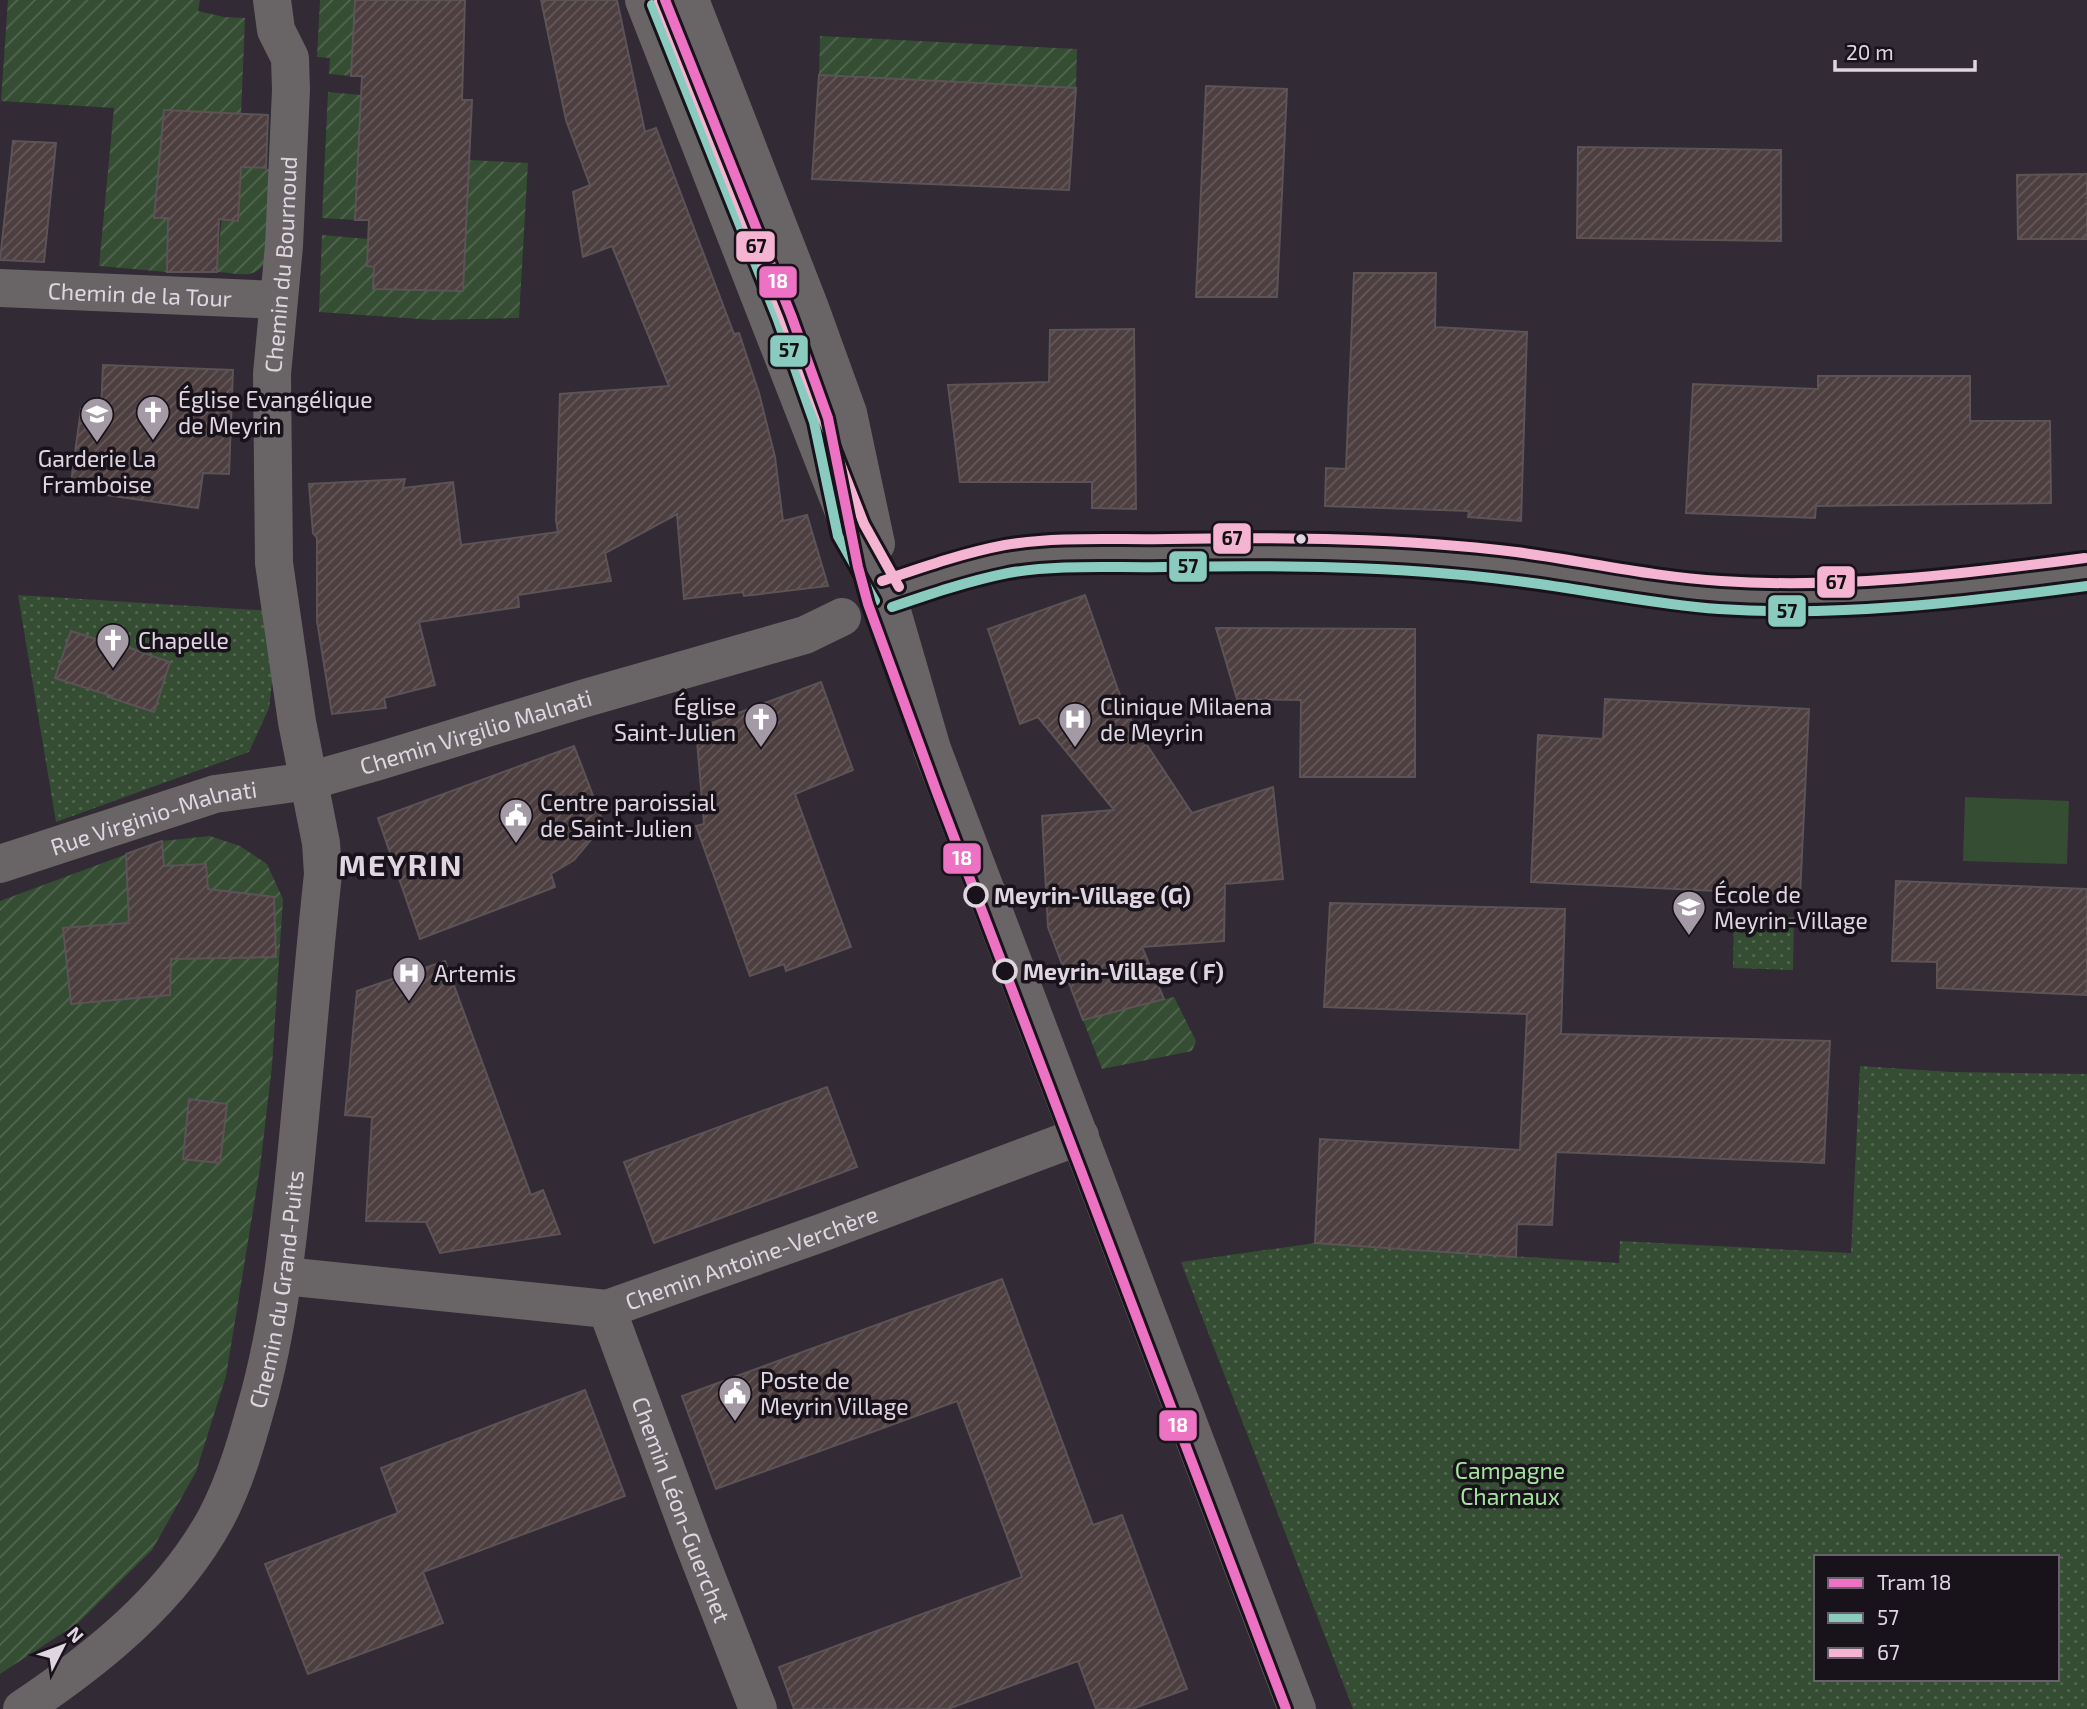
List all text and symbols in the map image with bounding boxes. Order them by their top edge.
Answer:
scale bar [1835,28,1975,72]
text: 20 m [1846,39,1894,64]
street label: Chemin du Bournoud [258,156,302,374]
line badge: 67 [735,230,776,263]
text: 67 [745,234,767,257]
line badge: 18 [758,265,798,299]
text: 18 [768,269,788,292]
street label: Chemin de la Tour [47,276,233,312]
line badge: 57 [769,334,809,368]
text: 57 [779,338,799,361]
place label: Église Evangélique de Meyrin [178,385,373,439]
church icon: Église Evangélique de Meyrin [134,393,172,442]
school or university icon: Garderie La Framboise [78,395,116,444]
place label: Garderie La Framboise [38,444,156,498]
line badge: 67 [1212,522,1252,555]
text: 67 [1221,526,1243,549]
unlabelled marker [1294,532,1308,546]
line badge: 57 [1168,550,1208,583]
text: 57 [1178,554,1198,577]
line badge: 67 [1816,565,1856,599]
text: 67 [1825,570,1847,593]
line badge: 57 [1767,594,1807,628]
text: 57 [1777,599,1797,622]
church icon: Chapelle [94,621,132,670]
place label: Chapelle [138,626,229,654]
street label: Chemin Virgilio Malnati [357,683,595,780]
place label: Église Saint-Julien [614,692,736,746]
place label: Clinique Milaena de Meyrin [1100,692,1272,746]
church icon: Église Saint-Julien [742,700,780,749]
hospital icon: Clinique Milaena de Meyrin [1056,700,1094,749]
street label: Rue Virginio-Malnati [47,774,259,861]
place label: Centre paroissial de Saint-Julien [540,788,716,842]
public building icon: Centre paroissial de Saint-Julien [497,796,535,845]
line badge: 18 [942,842,982,875]
district label: MEYRIN [339,846,463,882]
text: 18 [952,846,972,869]
place label: École de Meyrin-Village [1714,880,1868,934]
place label: Meyrin-Village (G) [994,881,1191,909]
marker: Meyrin-Village (G) [964,883,988,907]
school or university icon: École de Meyrin-Village [1670,888,1708,937]
hospital icon: Artemis [390,954,428,1003]
place label: Meyrin-Village ( F) [1023,957,1224,985]
place label: Artemis [434,959,516,987]
marker: Meyrin-Village ( F) [993,959,1017,983]
street label: Chemin du Grand-Puits [242,1169,309,1411]
street label: Chemin Antoine-Verchère [621,1199,881,1315]
place label: Poste de Meyrin Village [760,1366,909,1420]
public building icon: Poste de Meyrin Village [716,1374,754,1423]
street label: Chemin Léon-Guerchet [627,1393,737,1627]
line badge: 18 [1158,1409,1198,1442]
text: 18 [1168,1413,1188,1436]
park label: Campagne Charnaux [1455,1456,1565,1510]
legend [1814,1555,2059,1681]
text: Tram 18 [1877,1569,1951,1594]
text: 57 [1877,1604,1899,1629]
north arrow [28,1611,98,1681]
text: N [63,1621,89,1647]
text: 67 [1877,1639,1900,1664]

